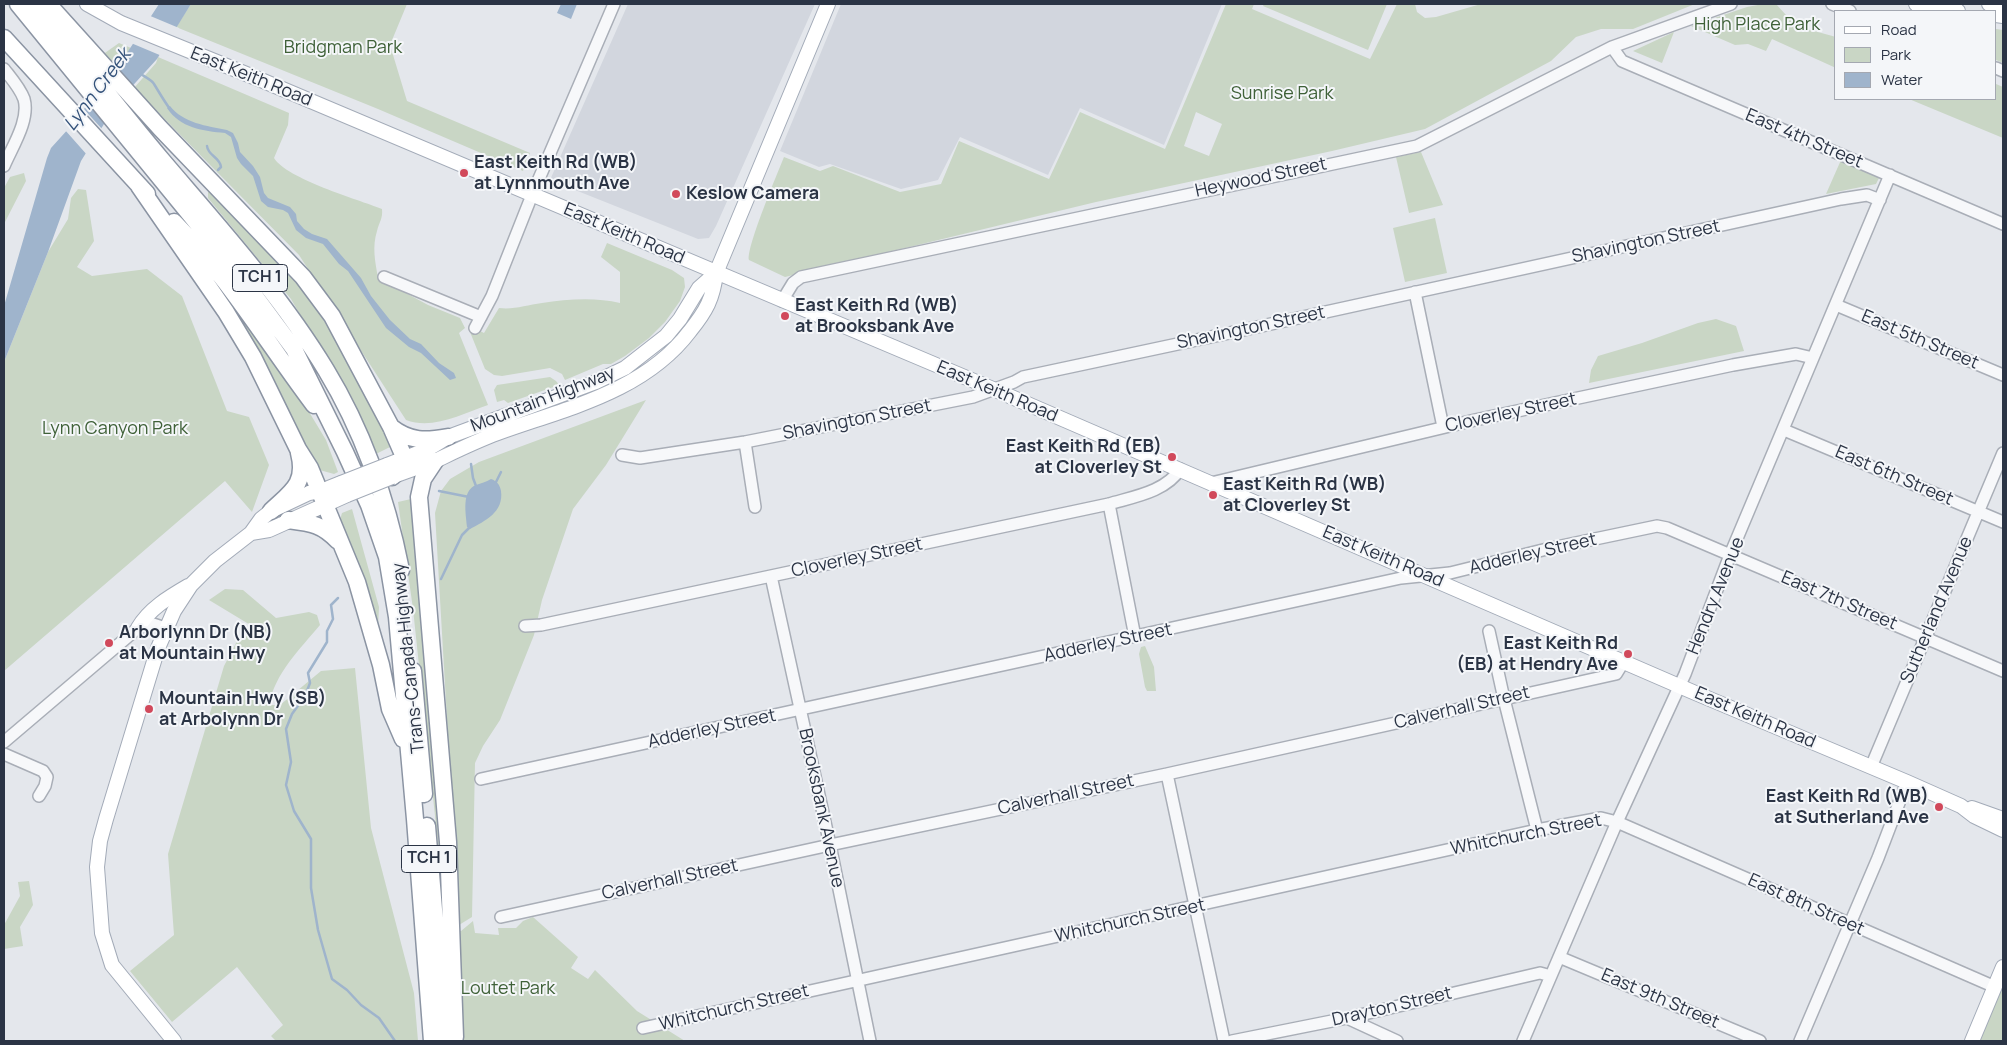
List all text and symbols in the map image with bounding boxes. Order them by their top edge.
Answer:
legend [1834,10,1997,100]
park label: High Place Park [1694,14,1820,36]
text: Road [1881,19,1917,40]
park label: Bridgman Park [284,37,402,59]
street label: East Keith Road [187,43,315,111]
water label: Lynn Creek [60,44,136,136]
text: Park [1881,44,1911,65]
text: Water [1881,69,1923,90]
park label: Sunrise Park [1231,83,1333,105]
street label: East 4th Street [1742,105,1866,173]
place label: East Keith Rd (WB) at Lynnmouth Ave [474,152,637,194]
street label: Heywood Street [1193,154,1329,202]
marker: East Keith Rd (WB) at Lynnmouth Ave [458,167,470,179]
place label: Keslow Camera [686,183,819,205]
marker: Keslow Camera [670,188,682,200]
street label: East Keith Road [560,199,688,269]
street label: Shavington Street [1570,216,1722,268]
road number: TCH 1 [232,264,288,292]
place label: East Keith Rd (WB) at Brooksbank Ave [795,295,958,338]
street label: Shavington Street [1175,302,1327,354]
street label: East 5th Street [1858,306,1982,374]
marker: East Keith Rd (WB) at Brooksbank Ave [779,310,791,322]
street label: East Keith Road [933,357,1061,427]
street label: Mountain Highway [468,363,618,437]
street label: Cloverley Street [1443,389,1579,437]
street label: Shavington Street [781,395,933,445]
park label: Lynn Canyon Park [42,418,188,440]
place label: East Keith Rd (EB) at Cloverley St [1006,436,1162,478]
street label: East 6th Street [1832,441,1956,511]
marker: East Keith Rd (EB) at Cloverley St [1166,451,1178,463]
place label: East Keith Rd (WB) at Cloverley St [1223,474,1386,516]
marker: East Keith Rd (WB) at Cloverley St [1207,489,1219,501]
street label: East Keith Road [1319,522,1447,592]
street label: Adderley Street [1467,529,1599,579]
street label: Sutherland Avenue [1896,533,1978,687]
street label: Cloverley Street [789,534,925,582]
street label: Hendry Avenue [1683,534,1749,658]
street label: Trans-Canada Highway [388,562,430,754]
street label: East 7th Street [1778,567,1900,635]
street label: Adderley Street [1042,619,1174,667]
place label: Arborlynn Dr (NB) at Mountain Hwy [119,622,273,664]
place label: East Keith Rd (EB) at Hendry Ave [1456,633,1618,676]
marker: Arborlynn Dr (NB) at Mountain Hwy [103,637,115,649]
marker: East Keith Rd (EB) at Hendry Ave [1622,648,1634,660]
street label: Calverhall Street [1392,682,1532,734]
street label: East Keith Road [1691,683,1819,753]
place label: Mountain Hwy (SB) at Arbolynn Dr [159,688,326,731]
marker: Mountain Hwy (SB) at Arbolynn Dr [143,703,155,715]
street label: Adderley Street [646,705,778,753]
street label: Brooksbank Avenue [794,726,848,890]
street label: Calverhall Street [996,770,1136,820]
place label: East Keith Rd (WB) at Sutherland Ave [1766,786,1929,829]
marker: East Keith Rd (WB) at Sutherland Ave [1933,801,1945,813]
street label: Whitchurch Street [1449,810,1603,860]
road number: TCH 1 [402,846,456,872]
street label: Calverhall Street [600,855,740,905]
street label: East 8th Street [1744,870,1868,940]
street label: Whitchurch Street [1053,894,1207,948]
street label: East 9th Street [1598,964,1722,1034]
park label: Loutet Park [461,978,555,1000]
street label: Whitchurch Street [657,980,811,1036]
street label: Drayton Street [1330,983,1454,1031]

